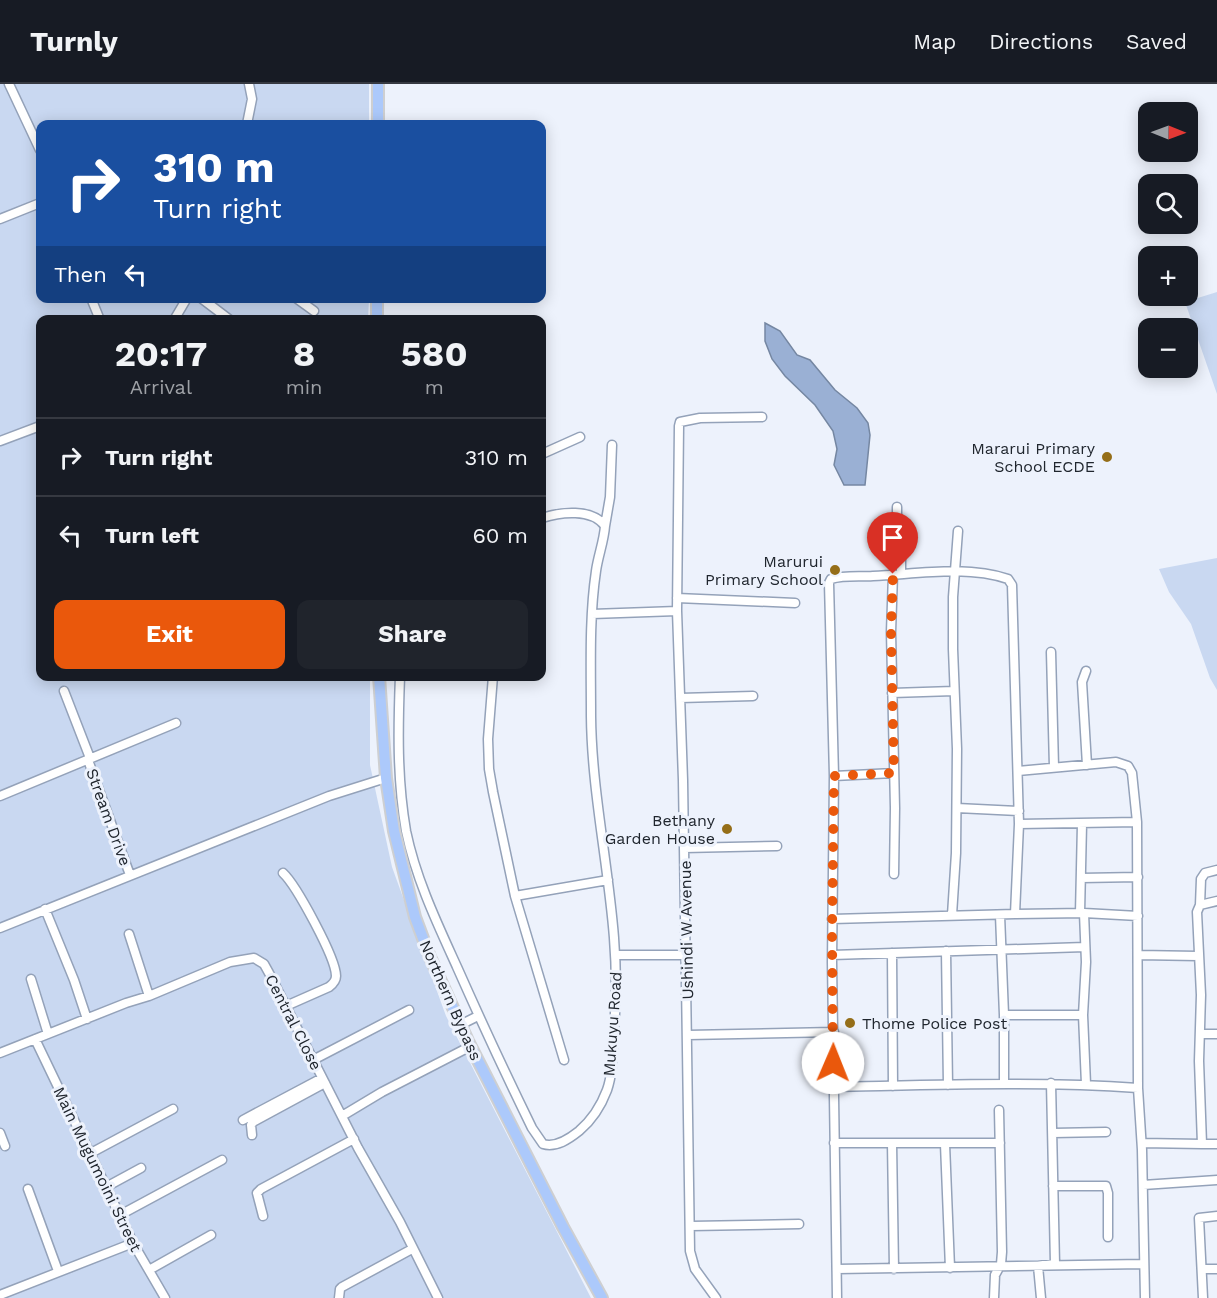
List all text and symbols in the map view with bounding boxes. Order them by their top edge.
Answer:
text: Turnly [30,25,118,58]
text: Map [913,29,956,54]
text: Directions [989,29,1093,54]
text: Saved [1126,29,1187,54]
north arrow [1138,102,1198,162]
map controls [1138,102,1198,378]
text: 310 m [153,143,275,192]
icon: right [54,144,132,222]
button: search [1138,174,1198,234]
text: Turn right [153,193,282,225]
button: + [1138,246,1198,306]
icon: left [119,258,152,291]
text: Then [54,262,107,287]
button: − [1138,318,1198,378]
text: 20:17 [114,333,207,375]
text: 8 [293,333,315,375]
text: 580 [401,333,468,375]
text: Arrival [130,375,192,399]
text: min [286,375,322,399]
text: m [425,375,444,399]
place label: Mararui Primary School ECDE [971,439,1096,476]
icon: right [54,441,87,474]
text: Turn right [105,445,212,470]
text: 310 m [464,445,528,470]
marker: Mararui Primary School ECDE [1100,450,1114,464]
pin [867,512,918,574]
icon: left [54,519,87,552]
icon: arrive [876,521,909,554]
text: Turn left [105,523,199,548]
text: 60 m [472,523,528,548]
place label: Marurui Primary School [705,552,823,589]
marker: Marurui Primary School [828,563,842,577]
button: Exit [54,600,285,669]
button: Share [297,600,528,669]
street label: Stream Drive [82,766,135,868]
place label: Bethany Garden House [605,811,716,848]
marker: Bethany Garden House [720,822,734,836]
street label: Ushindi W Avenue [676,860,697,1000]
street label: Northern Bypass [415,937,486,1063]
street label: Central Close [261,971,326,1073]
street label: Mukuyu Road [599,971,626,1077]
place label: Thome Police Post [862,1014,1007,1033]
marker: Thome Police Post [843,1016,857,1030]
position arrow [801,1031,865,1095]
street label: Main Mugumoini Street [49,1084,146,1255]

